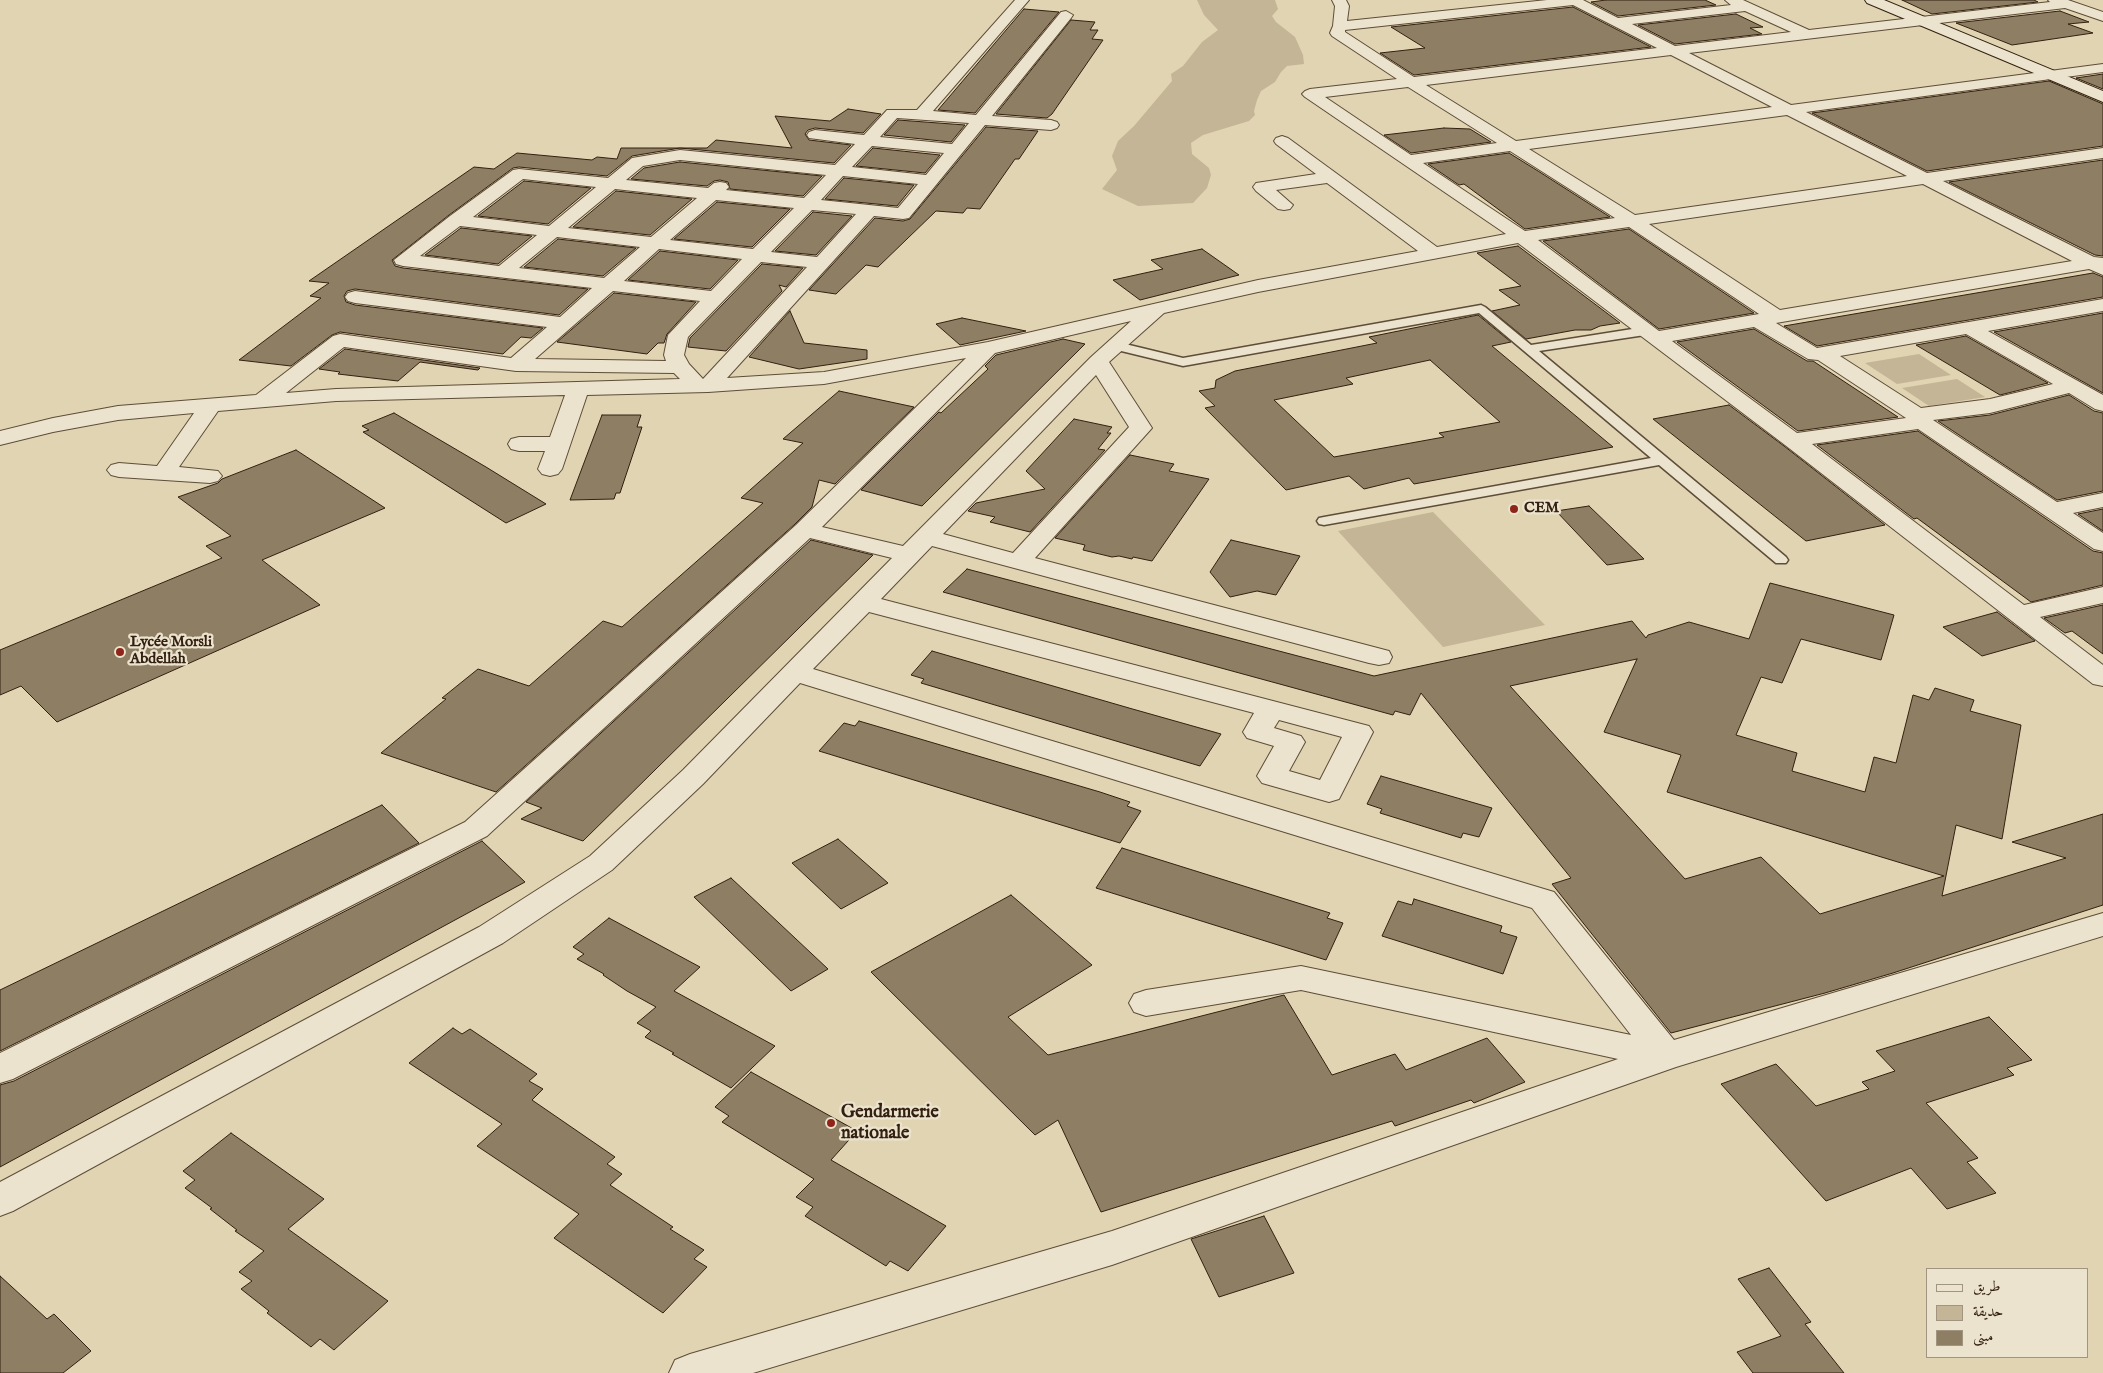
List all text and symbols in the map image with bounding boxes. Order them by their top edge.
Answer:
place label: CEM [1524,500,1559,518]
marker: CEM [1508,503,1520,515]
place label: Lycée Morsli Abdellah [130,634,212,669]
marker: Lycée Morsli Abdellah [114,646,126,658]
place label: Gendarmerie nationale [841,1102,939,1144]
marker: Gendarmerie nationale [825,1117,837,1129]
legend [1926,1268,2088,1358]
text: طريق [1973,1277,2000,1296]
text: حديقة [1973,1302,2003,1321]
text: مبنى [1973,1327,1993,1346]

